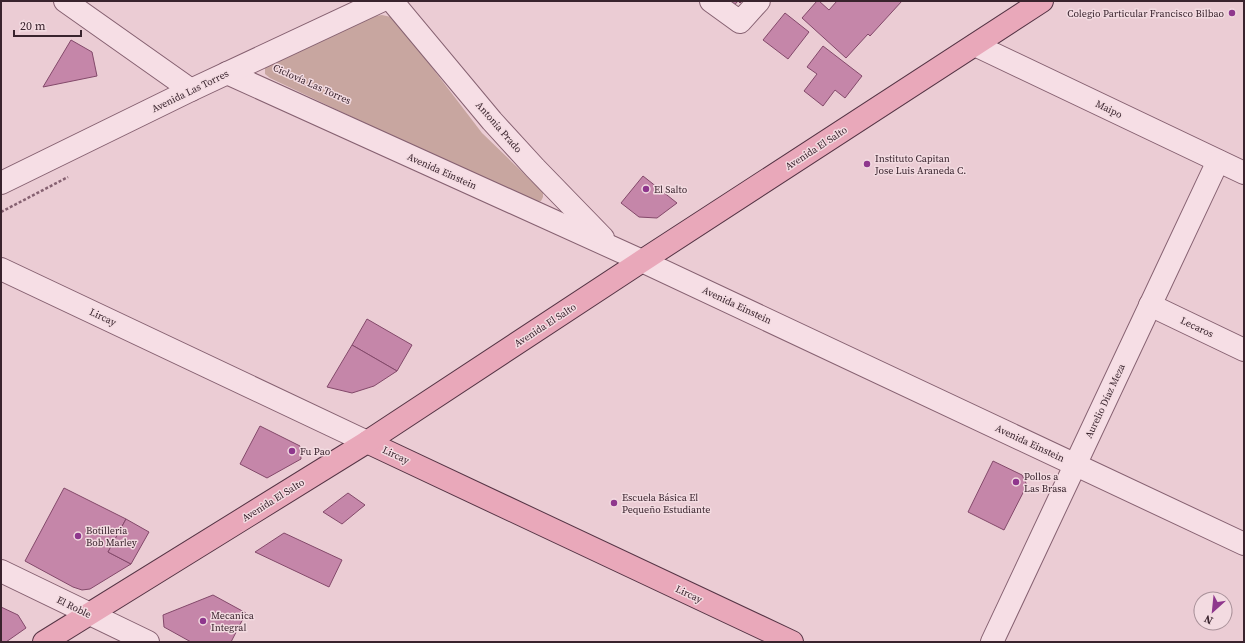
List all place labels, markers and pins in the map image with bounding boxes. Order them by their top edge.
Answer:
place label: Colegio Particular Francisco Bilbao [1067,7,1224,20]
marker: Colegio Particular Francisco Bilbao [1227,8,1237,18]
place label: Instituto Capitan Jose Luis Araneda C. [874,152,966,177]
marker: Instituto Capitan Jose Luis Araneda C. [862,159,872,169]
place label: El Salto [654,183,688,196]
marker: El Salto [641,184,651,194]
place label: Fu Pao [300,445,331,458]
marker: Fu Pao [287,446,297,456]
place label: Pollos a Las Brasa [1024,470,1068,495]
marker: Pollos a Las Brasa [1011,477,1021,487]
place label: Escuela Básica El Pequeño Estudiante [622,491,710,516]
marker: Escuela Básica El Pequeño Estudiante [609,498,619,508]
place label: Botilleria Bob Marley [86,524,138,549]
marker: Botilleria Bob Marley [73,531,83,541]
place label: Mecanica Integral [211,609,255,634]
marker: Mecanica Integral [198,616,208,626]

